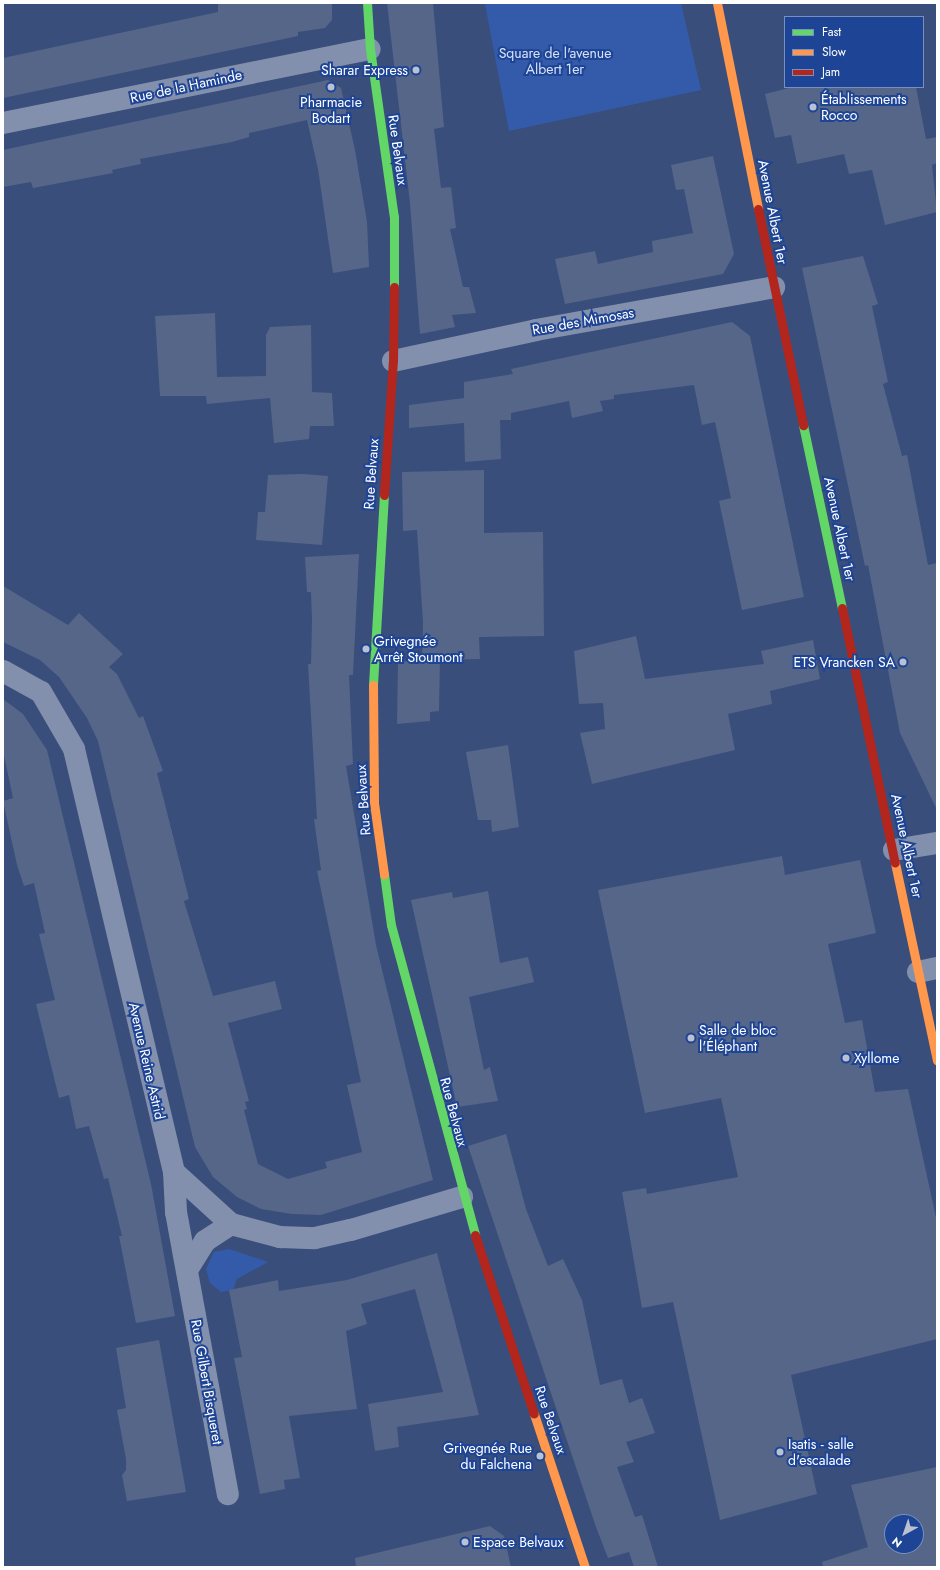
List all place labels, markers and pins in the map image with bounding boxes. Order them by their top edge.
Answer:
place label: Sharar Express [321,62,408,78]
marker: Sharar Express [411,65,421,75]
marker: Pharmacie Bodart [326,82,336,92]
place label: Établissements Rocco [821,91,907,124]
place label: Pharmacie Bodart [300,94,362,126]
marker: Établissements Rocco [808,102,818,112]
place label: Grivegnée Arrêt Stoumont [374,633,463,666]
marker: Grivegnée Arrêt Stoumont [361,644,371,654]
place label: ETS Vrancken SA [793,654,895,670]
marker: ETS Vrancken SA [898,657,908,667]
place label: Salle de bloc l'Éléphant [699,1022,776,1054]
marker: Salle de bloc l'Éléphant [686,1033,696,1043]
place label: Xyllome [854,1050,899,1066]
marker: Xyllome [841,1053,851,1063]
place label: Isatis - salle d'escalade [788,1436,854,1468]
place label: Grivegnée Rue du Falchena [443,1440,532,1472]
marker: Isatis - salle d'escalade [775,1447,785,1457]
marker: Grivegnée Rue du Falchena [535,1451,545,1461]
place label: Espace Belvaux [473,1534,564,1550]
marker: Espace Belvaux [460,1537,470,1547]

